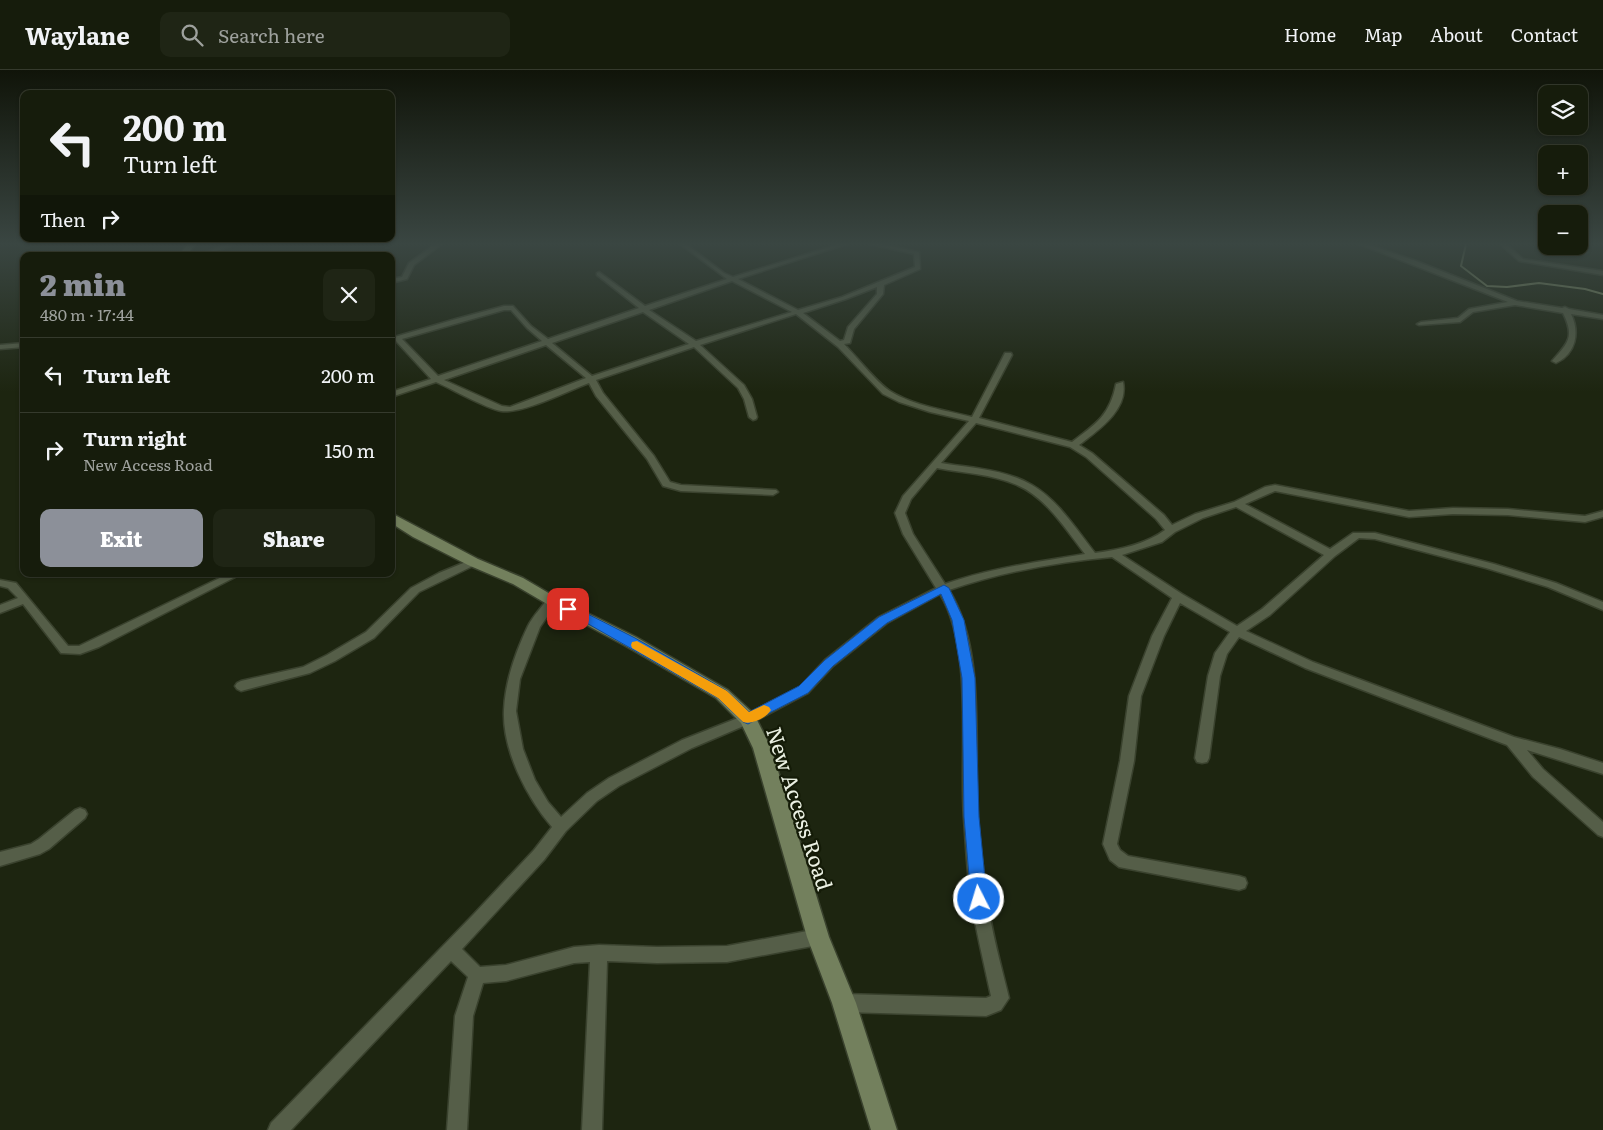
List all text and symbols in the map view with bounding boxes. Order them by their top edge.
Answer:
search box [160,12,510,57]
text: Waylane [25,17,130,52]
icon: search [178,21,206,49]
text: Search here [218,21,325,49]
text: Home [1284,21,1336,48]
text: Map [1364,21,1402,48]
text: About [1430,21,1483,48]
text: Contact [1511,21,1578,48]
map controls [1538,85,1588,255]
button: layers [1538,85,1588,135]
text: 200 m [123,100,227,152]
icon: left [40,110,105,175]
button: + [1538,145,1588,195]
text: Turn left [123,147,217,180]
text: Then [40,205,86,233]
icon: right [96,205,124,233]
button: − [1538,205,1588,255]
text: 2 min [40,261,126,305]
button: close [323,269,375,321]
text: 480 m · 17:44 [40,302,134,326]
icon: left [40,361,68,389]
text: Turn left [83,361,170,389]
text: 200 m [321,361,375,389]
text: Turn right [83,424,187,452]
icon: right [40,436,68,464]
text: 150 m [324,436,375,464]
text: New Access Road [83,452,213,476]
button: Exit [40,509,203,567]
button: Share [213,509,375,567]
pin [547,588,589,630]
icon: arrive [554,595,582,623]
street label: New Access Road [760,722,842,894]
position arrow [952,872,1004,924]

